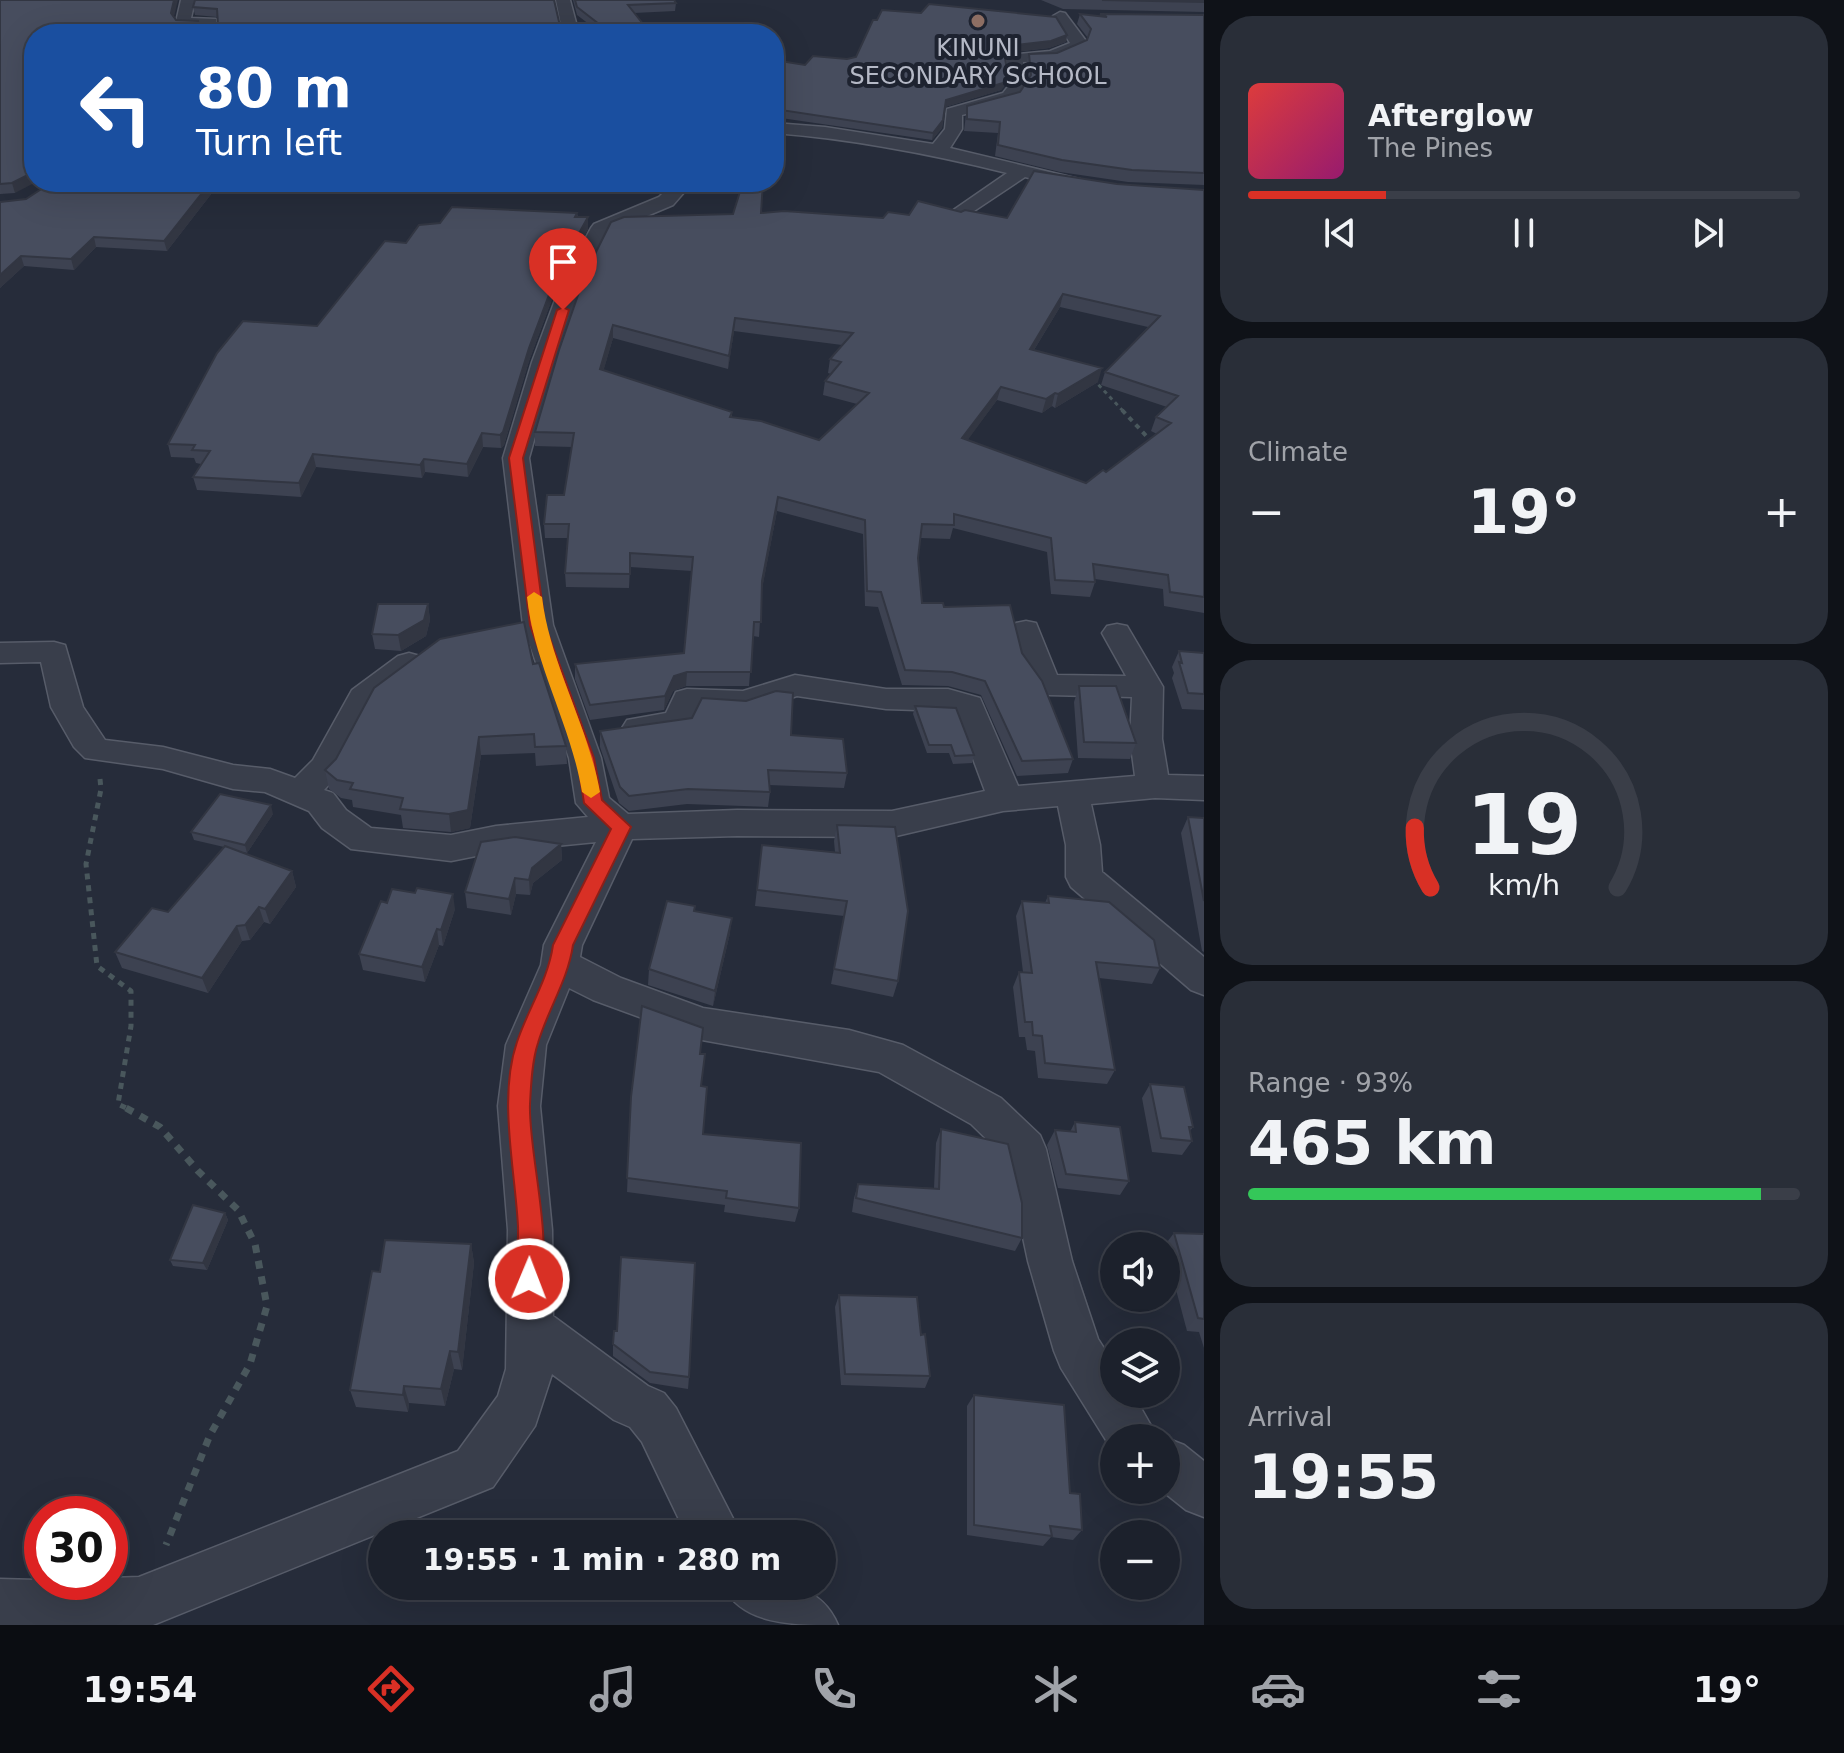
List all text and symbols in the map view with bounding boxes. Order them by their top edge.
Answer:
marker: KINUNI SECONDARY SCHOOL [969,12,987,30]
place label: KINUNI SECONDARY SCHOOL [849,34,1107,90]
text: 80 m [196,55,352,120]
icon: left [64,56,168,160]
text: Afterglow [1368,98,1534,133]
text: Turn left [196,122,342,163]
text: The Pines [1368,133,1493,163]
icon: previous [1318,211,1362,255]
icon: pause [1502,211,1546,255]
icon: next [1686,211,1730,255]
pin [529,228,597,310]
icon: arrive [541,240,585,284]
text: Climate [1248,437,1348,467]
text: 19° [1467,477,1581,547]
text: − [1248,486,1285,537]
text: + [1763,486,1800,537]
text: 19 [1466,777,1582,874]
text: km/h [1488,869,1560,903]
text: Range · 93% [1248,1068,1413,1098]
text: 465 km [1248,1108,1497,1178]
map controls [1100,1232,1180,1600]
button: sound [1100,1232,1180,1312]
position arrow [487,1237,571,1321]
button: layers [1100,1328,1180,1408]
text: Arrival [1248,1402,1332,1432]
button: + [1100,1424,1180,1504]
text: 19:55 [1248,1442,1439,1512]
speed limit sign: 30 [24,1496,128,1600]
button: − [1100,1520,1180,1600]
text: 19:55 · 1 min · 280 m [423,1542,781,1577]
icon: directions [363,1661,419,1717]
icon: music [585,1661,641,1717]
icon: phone [806,1661,862,1717]
icon: climate [1028,1661,1084,1717]
icon: car [1250,1661,1306,1717]
icon: filters [1471,1661,1527,1717]
text: 19:54 [83,1669,197,1710]
text: 19° [1693,1669,1761,1710]

